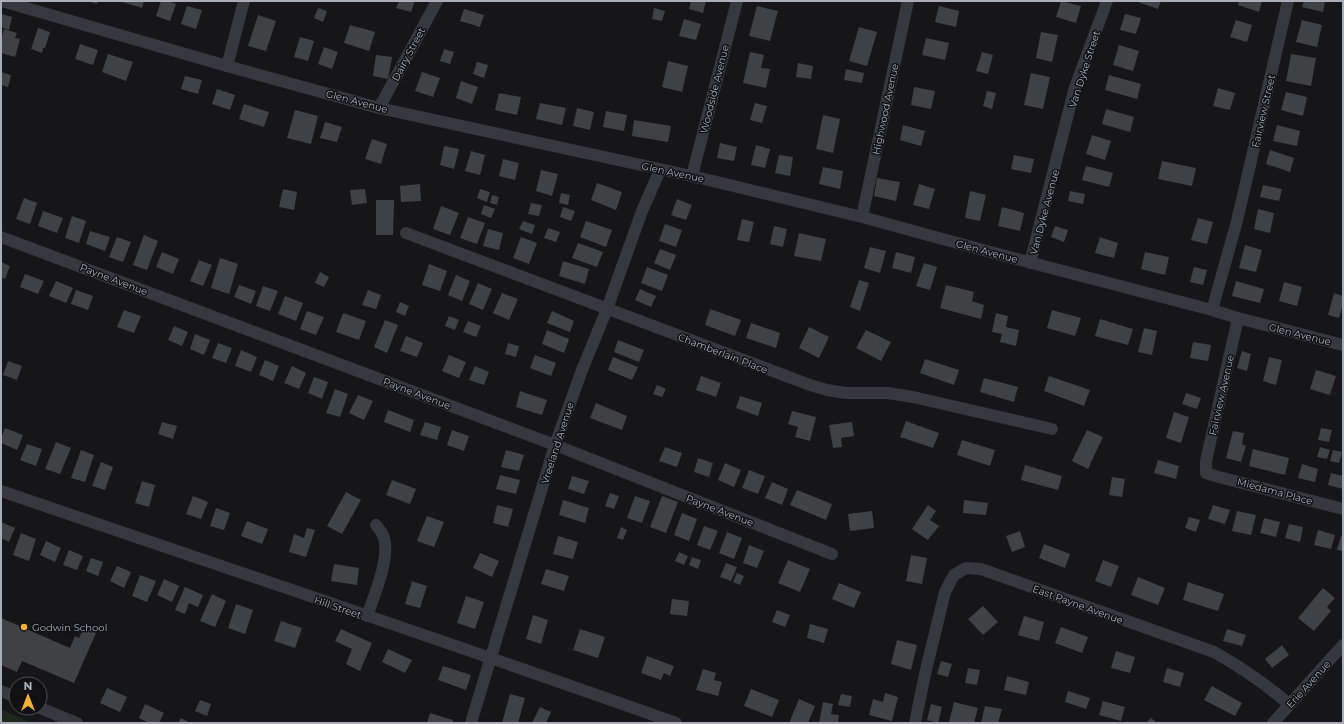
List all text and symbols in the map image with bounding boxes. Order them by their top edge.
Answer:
street label: Dairy Street [389,25,428,83]
street label: Van Dyke Street [1066,29,1103,109]
street label: Woodside Avenue [697,44,732,135]
street label: Highwood Avenue [869,62,901,156]
street label: Fairview Street [1249,73,1278,149]
street label: Glen Avenue [324,87,389,116]
street label: Glen Avenue [640,160,705,185]
street label: Van Dyke Avenue [1027,168,1062,256]
street label: Glen Avenue [954,237,1019,266]
street label: Payne Avenue [78,261,149,298]
street label: Glen Avenue [1267,320,1332,348]
street label: Chamberlain Place [676,330,770,377]
street label: Fairview Avenue [1206,354,1237,437]
street label: Payne Avenue [381,375,452,412]
street label: Vreeland Avenue [538,401,577,486]
street label: Miedama Place [1236,475,1314,508]
street label: Payne Avenue [684,492,755,529]
street label: East Payne Avenue [1031,582,1125,627]
street label: Hill Street [313,593,363,622]
place label: Godwin School [32,621,107,634]
marker: Godwin School [19,622,29,632]
street label: Erie Avenue [1284,658,1333,711]
north arrow [8,676,48,716]
text: N [24,679,32,693]

